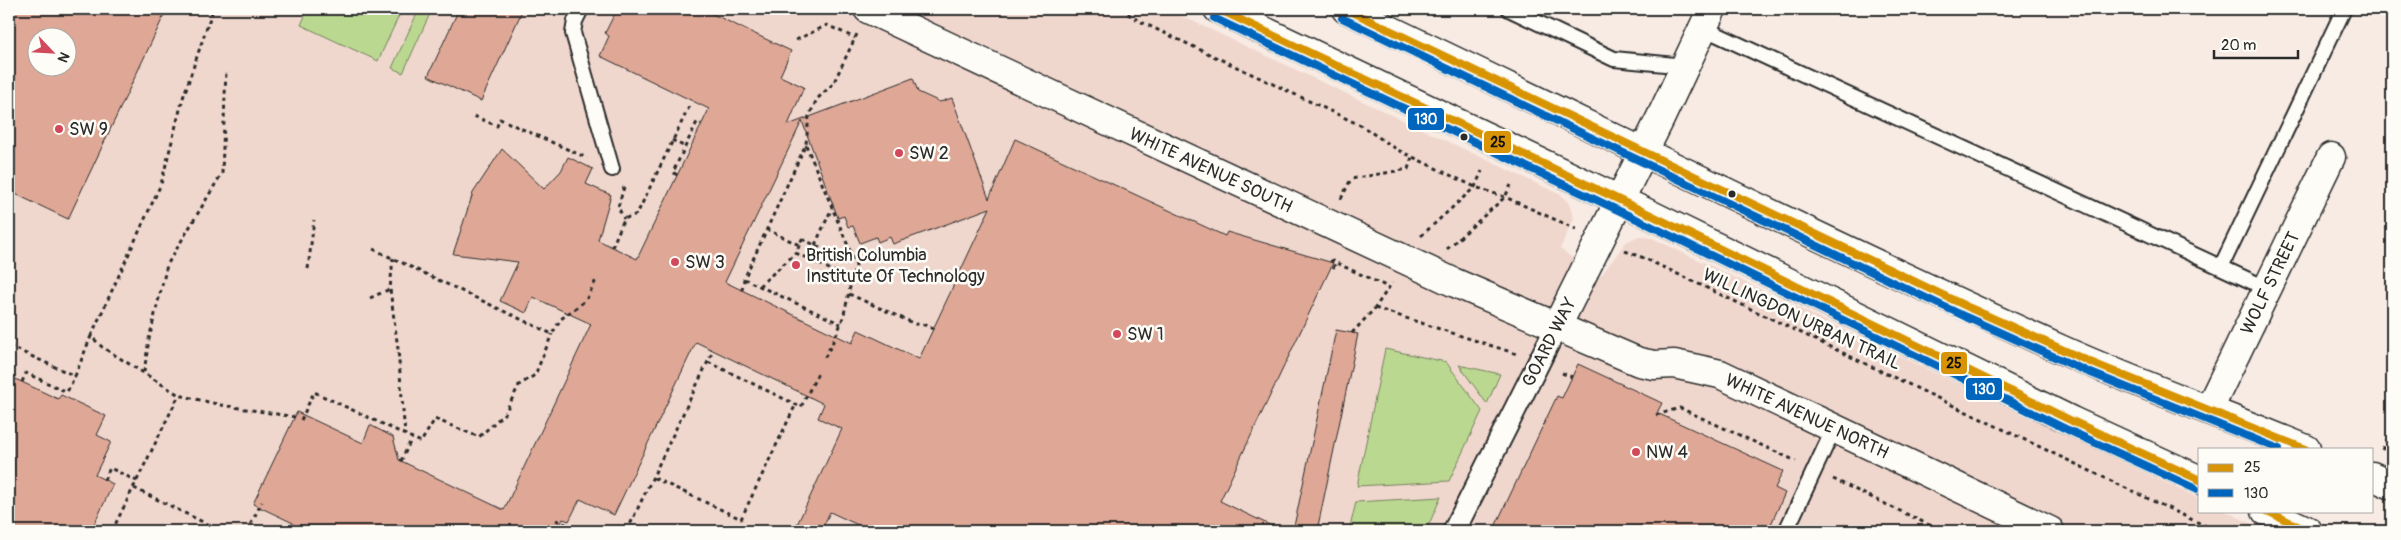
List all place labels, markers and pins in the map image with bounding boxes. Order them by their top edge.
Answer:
place label: SW 9 [69,118,108,141]
marker: SW 9 [53,123,65,135]
unlabelled marker [1459,132,1469,142]
place label: SW 2 [909,142,949,165]
marker: SW 2 [893,147,905,159]
unlabelled marker [1727,189,1737,199]
place label: British Columbia Institute Of Technology [806,244,985,288]
place label: SW 3 [685,251,725,274]
marker: SW 3 [669,256,681,268]
marker: British Columbia Institute Of Technology [790,259,802,271]
place label: SW 1 [1127,323,1164,346]
marker: SW 1 [1111,328,1123,340]
place label: NW 4 [1646,441,1688,464]
marker: NW 4 [1630,446,1642,458]

